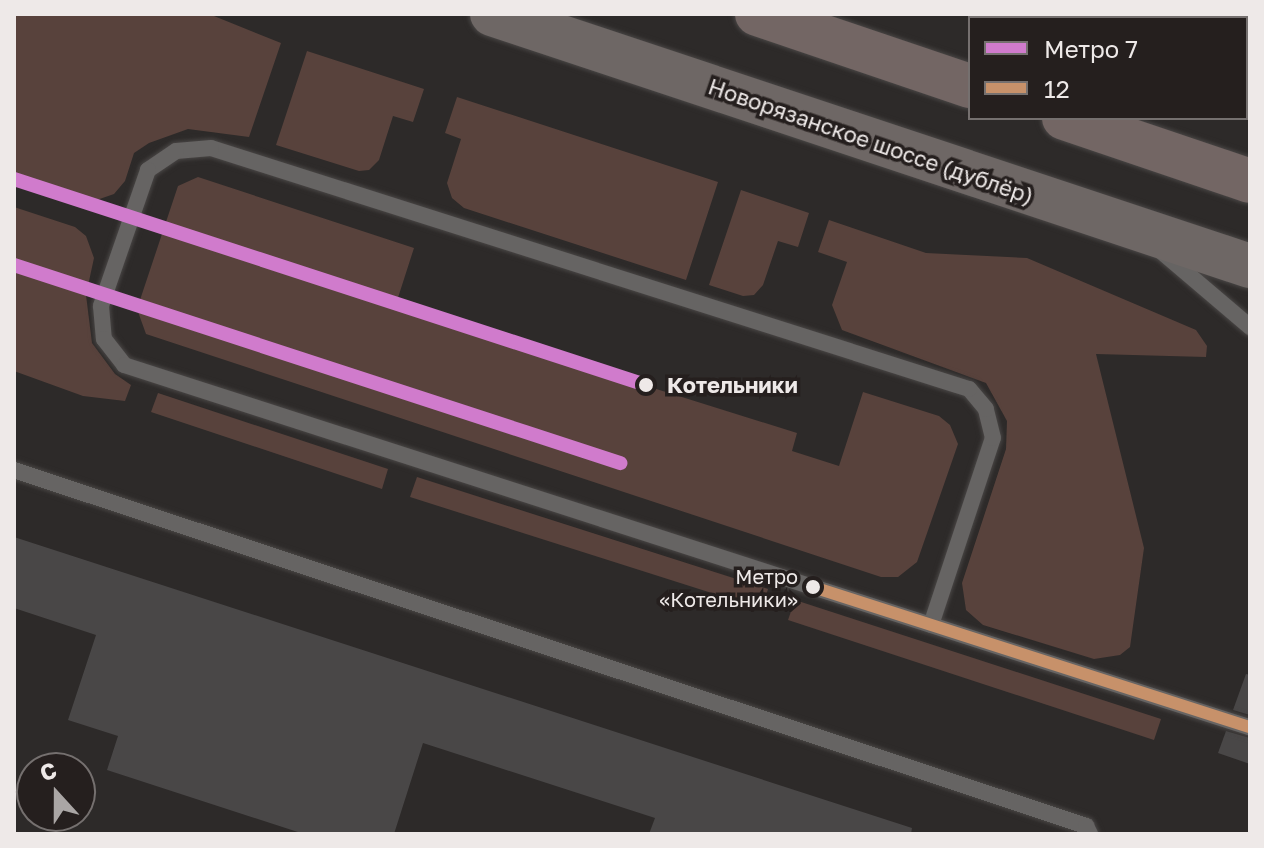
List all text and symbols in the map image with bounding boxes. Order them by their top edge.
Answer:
legend [968,16,1248,120]
text: Метро 7 [1044,34,1138,63]
street label: Новорязанское шоссе (дублёр) [705,73,1037,209]
text: 12 [1044,74,1070,103]
marker: Котельники [632,371,660,399]
place label: Котельники [667,372,798,398]
place label: Метро «Котельники» [659,564,798,611]
marker: Метро «Котельники» [805,579,821,595]
north arrow [16,752,96,832]
text: С [36,756,60,786]

